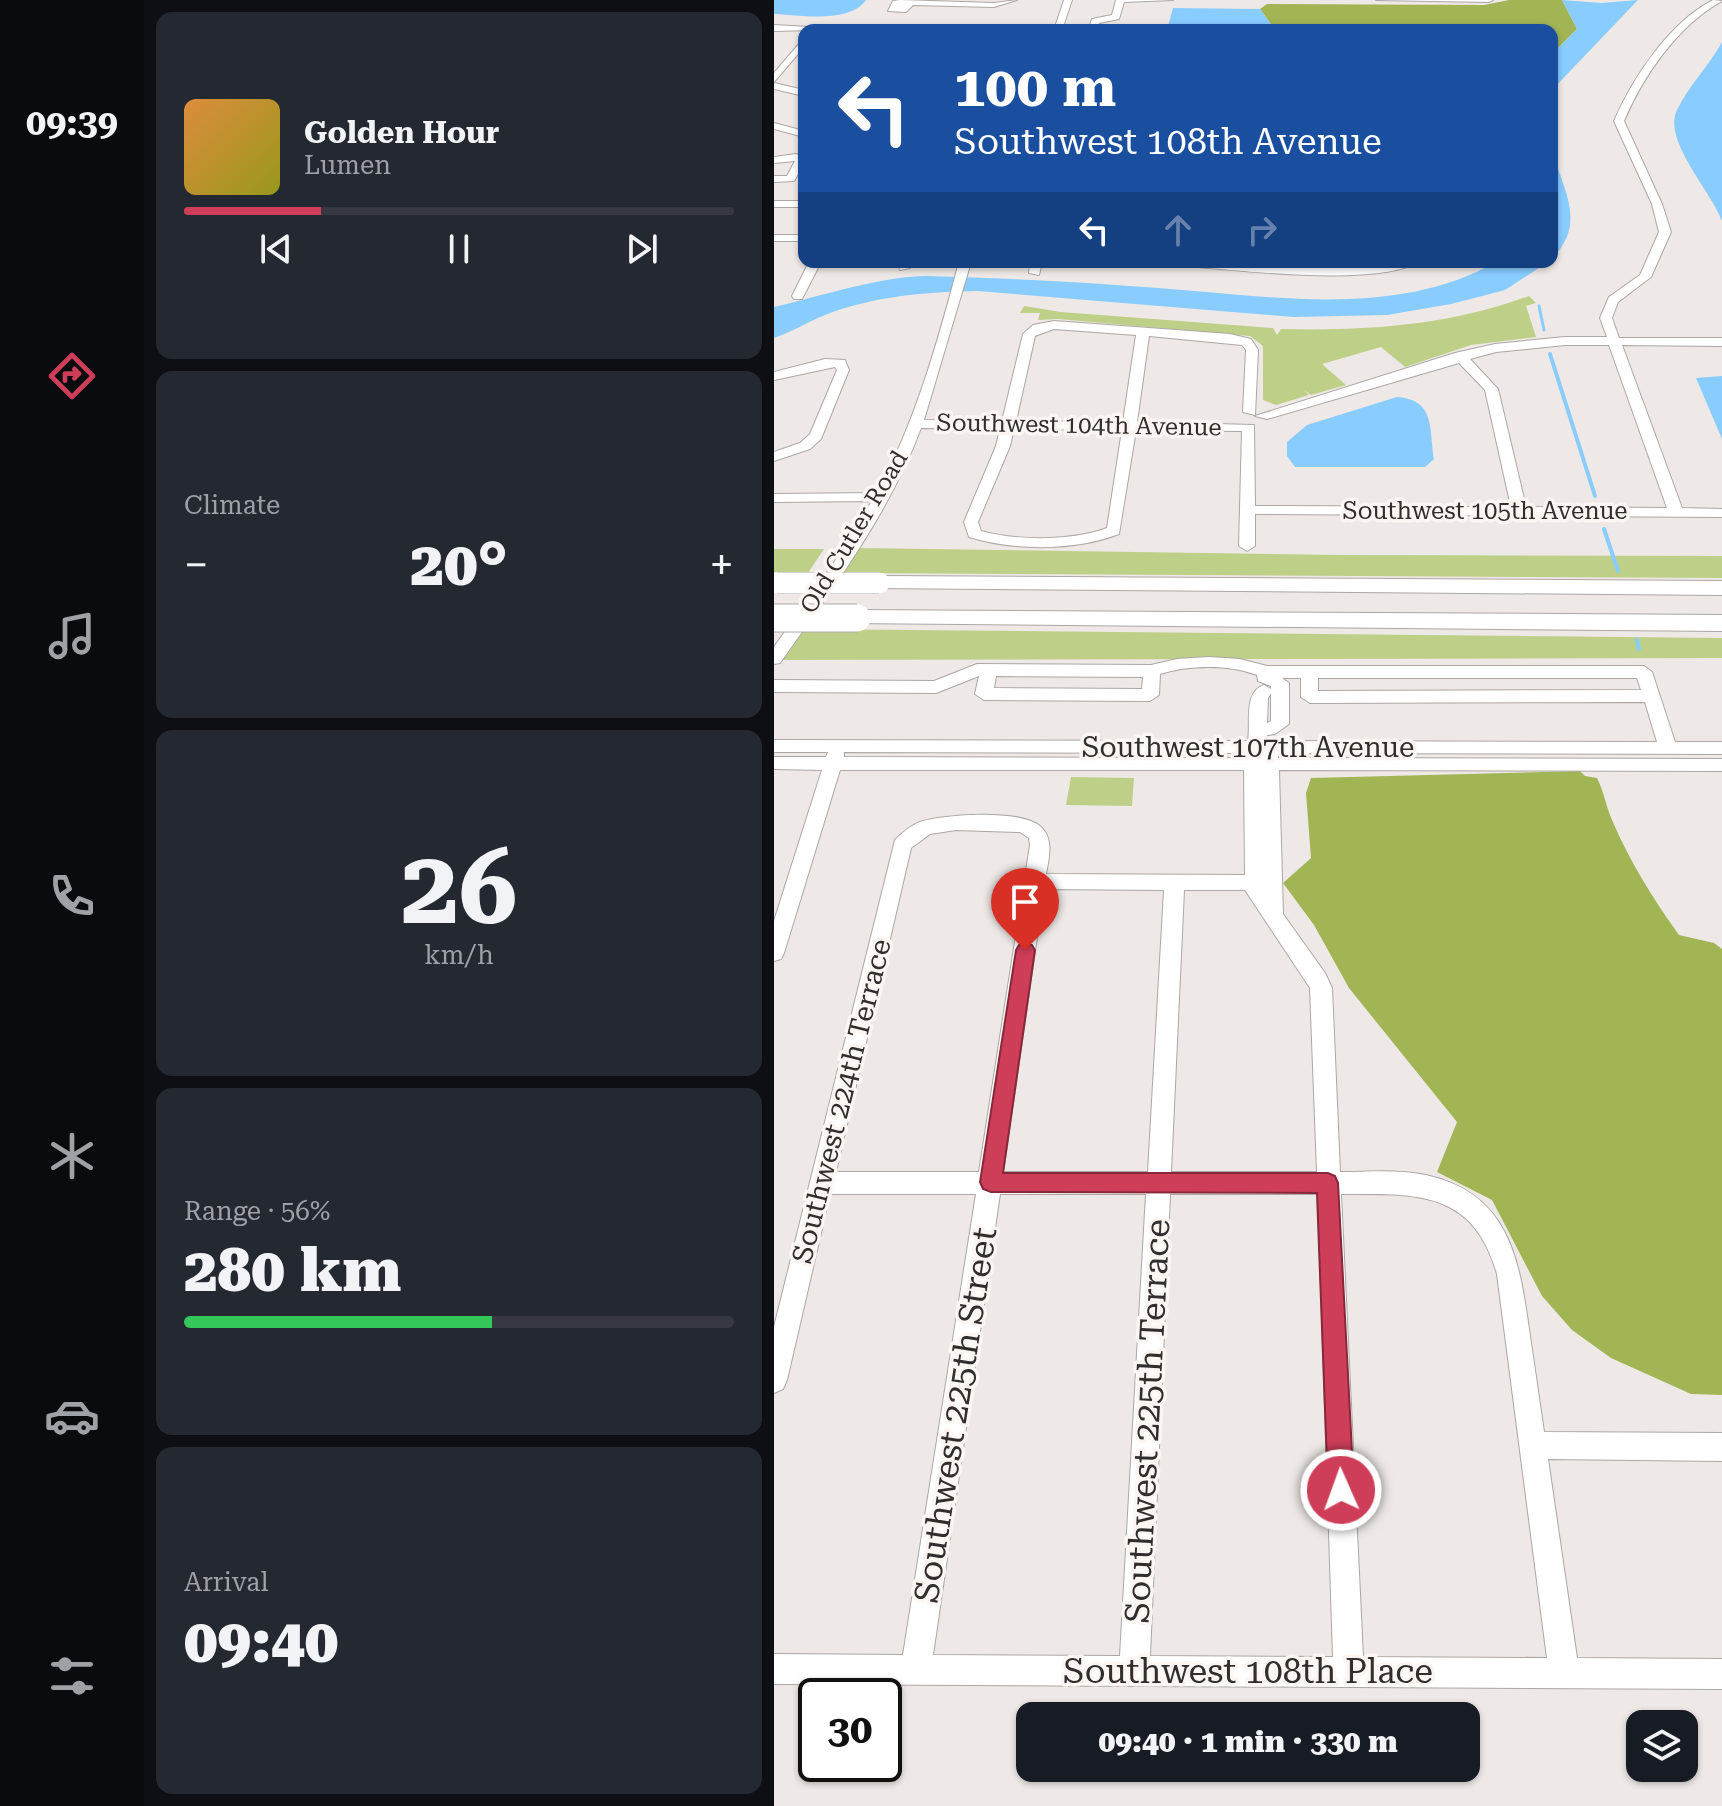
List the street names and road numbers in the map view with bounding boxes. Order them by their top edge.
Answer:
street label: Southwest 104th Avenue [936,409,1222,441]
street label: Old Cutler Road [794,446,914,618]
street label: Southwest 105th Avenue [1342,497,1628,525]
street label: Southwest 107th Avenue [1082,731,1414,764]
street label: Southwest 224th Terrace [785,935,898,1267]
street label: Southwest 225th Terrace [1116,1218,1178,1624]
street label: Southwest 225th Street [906,1224,1004,1606]
street label: Southwest 108th Place [1063,1651,1433,1691]

